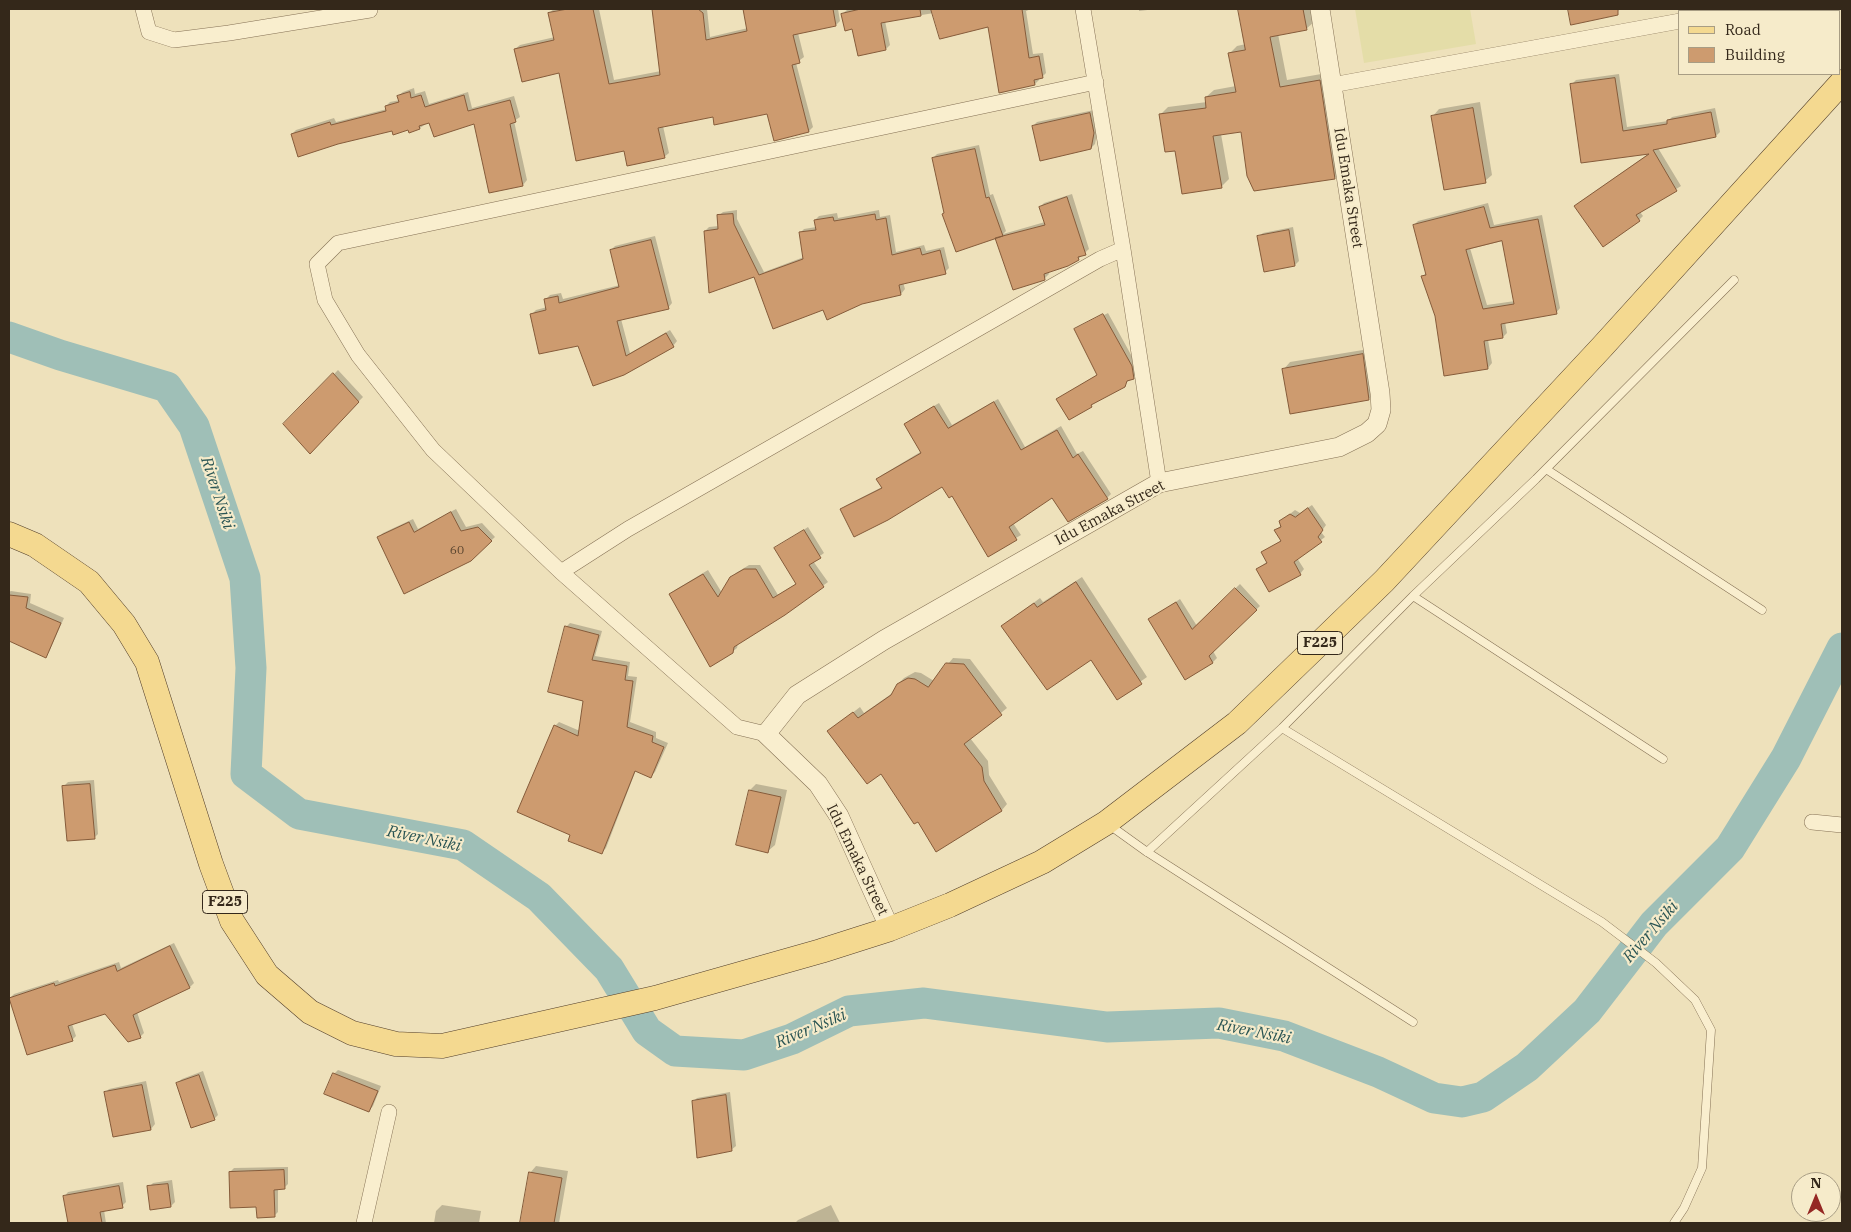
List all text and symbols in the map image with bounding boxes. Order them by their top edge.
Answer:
legend [1678,10,1841,75]
text: Road [1725,20,1761,39]
text: Building [1725,45,1785,64]
street label: Idu Emaka Street [1330,126,1366,250]
water label: River Nsiki [196,454,238,532]
street label: Idu Emaka Street [1052,476,1168,550]
house number: 60 [450,544,464,558]
road number: F225 [1298,632,1342,654]
street label: Idu Emaka Street [822,801,892,919]
water label: River Nsiki [385,822,463,856]
road number: F225 [202,890,248,914]
water label: River Nsiki [1619,897,1683,967]
water label: River Nsiki [773,1006,849,1052]
water label: River Nsiki [1215,1015,1293,1049]
north arrow [1791,1172,1841,1222]
text: N [1810,1174,1822,1192]

